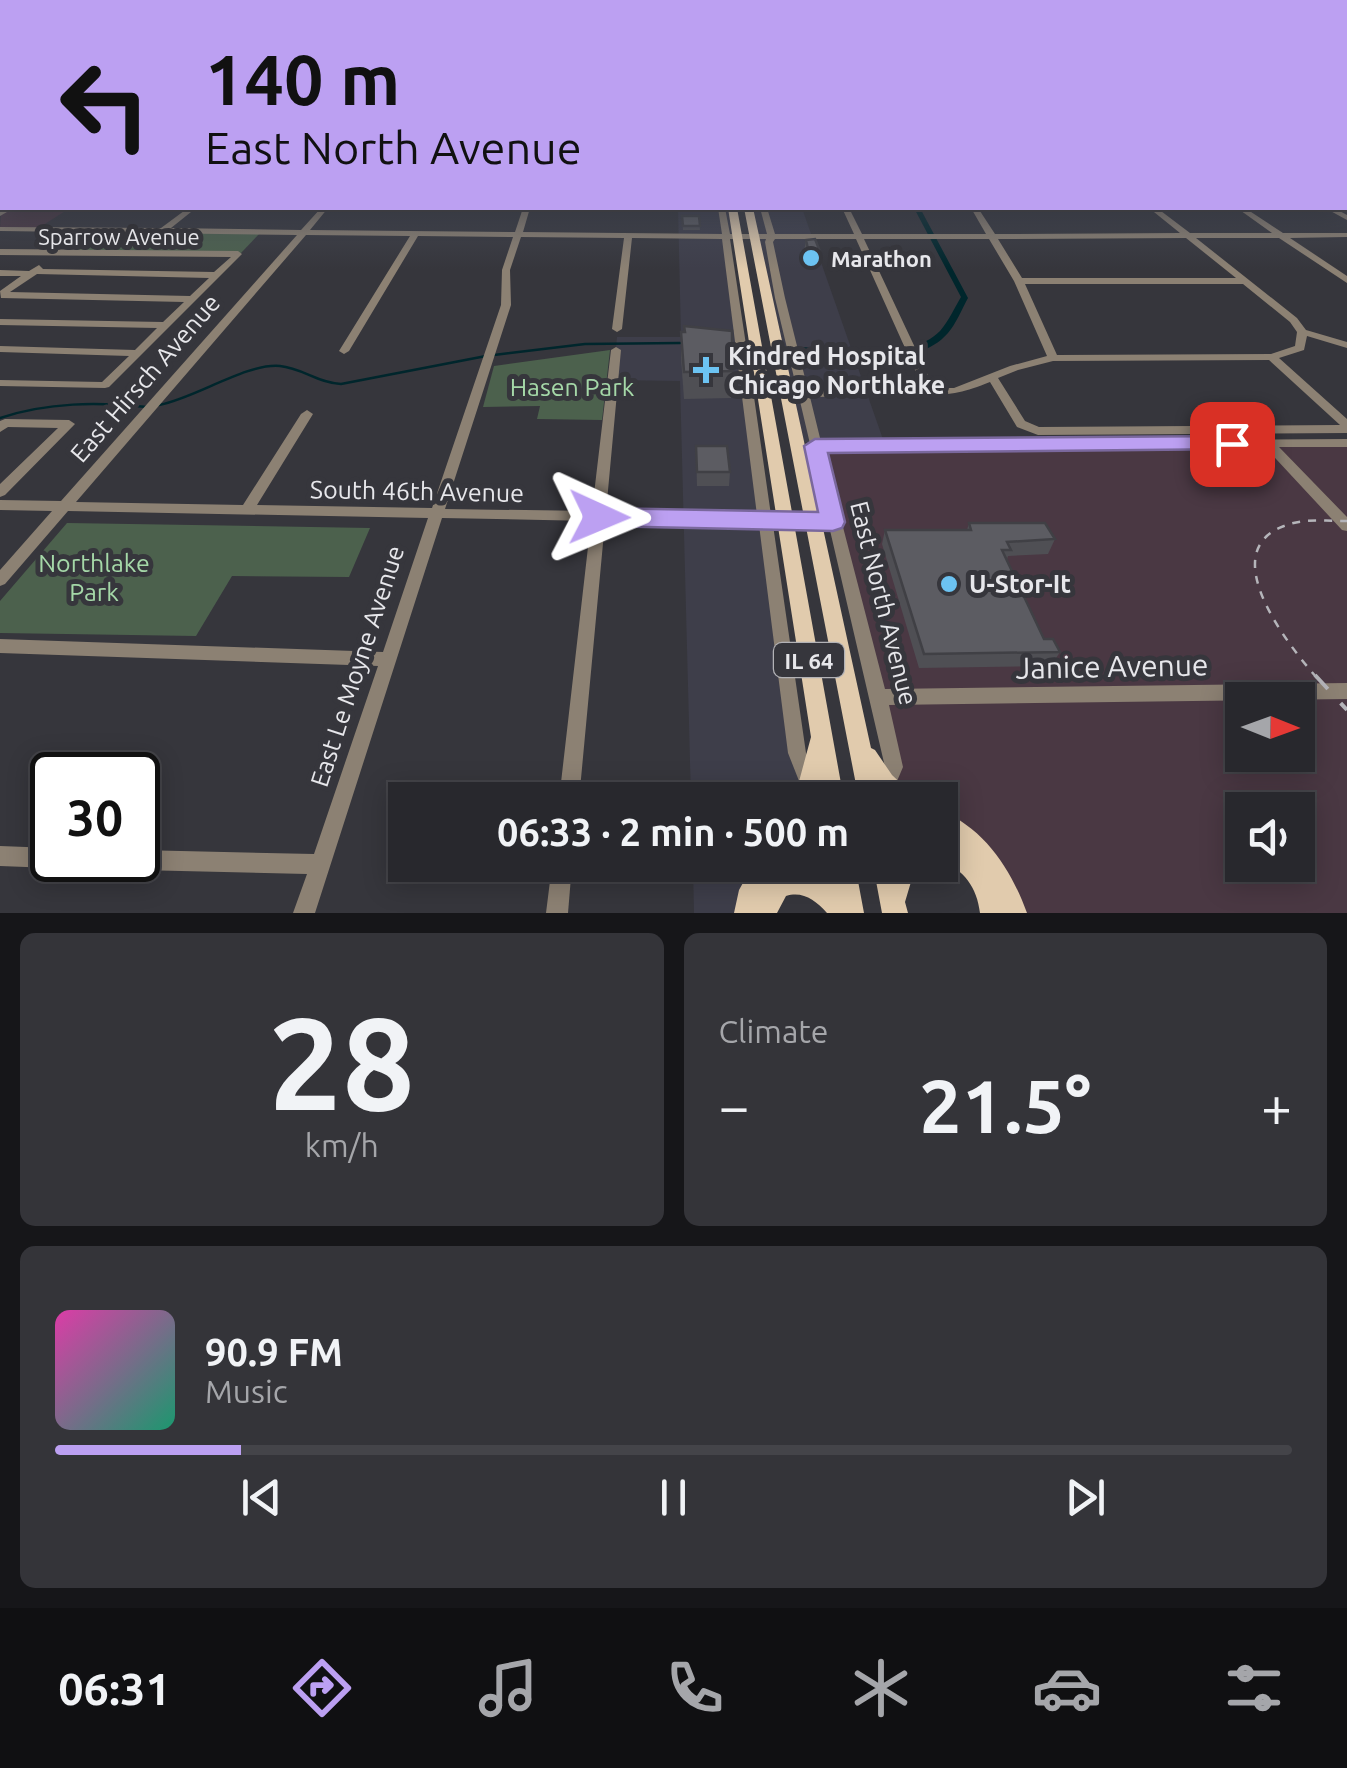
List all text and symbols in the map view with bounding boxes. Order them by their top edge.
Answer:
icon: left [40,40,170,170]
text: 140 m [205,40,400,118]
text: East North Avenue [205,122,582,173]
street label: Sparrow Avenue [38,224,200,249]
place label: Marathon [831,246,932,271]
marker: Marathon [800,247,822,269]
street label: East Hirsch Avenue [65,288,225,468]
place label: Kindred Hospital Chicago Northlake [728,342,945,399]
marker: Kindred Hospital Chicago Northlake [693,357,719,383]
park label: Hasen Park [510,373,635,401]
pin [1190,402,1275,487]
icon: arrive [1205,417,1260,472]
position arrow [547,465,651,569]
street label: South 46th Avenue [310,475,524,507]
street label: East North Avenue [845,498,923,708]
street label: East Le Moyne Avenue [305,542,409,790]
park label: Northlake Park [38,549,150,606]
place label: U-Stor-It [969,570,1071,598]
marker: U-Stor-It [938,573,960,595]
road number: IL 64 [774,643,844,677]
street label: Janice Avenue [1015,647,1209,685]
north arrow [1225,682,1315,772]
map controls [1225,682,1315,882]
speed limit sign: 30 [30,752,160,882]
button: sound [1225,792,1315,882]
text: 06:33 · 2 min · 500 m [497,811,849,853]
text: 28 [268,989,415,1135]
text: Climate [719,1013,829,1049]
text: 21.5° [919,1063,1091,1147]
text: − [719,1075,750,1136]
text: + [1261,1075,1292,1136]
text: km/h [305,1127,379,1163]
text: 90.9 FM [205,1331,343,1373]
text: Music [205,1373,288,1409]
icon: previous [234,1470,289,1525]
icon: pause [646,1470,701,1525]
icon: next [1058,1470,1113,1525]
icon: directions [287,1653,357,1723]
icon: music [473,1653,543,1723]
icon: phone [660,1653,730,1723]
icon: climate [846,1653,916,1723]
icon: car [1032,1653,1102,1723]
icon: filters [1219,1653,1289,1723]
text: 06:31 [58,1663,171,1714]

